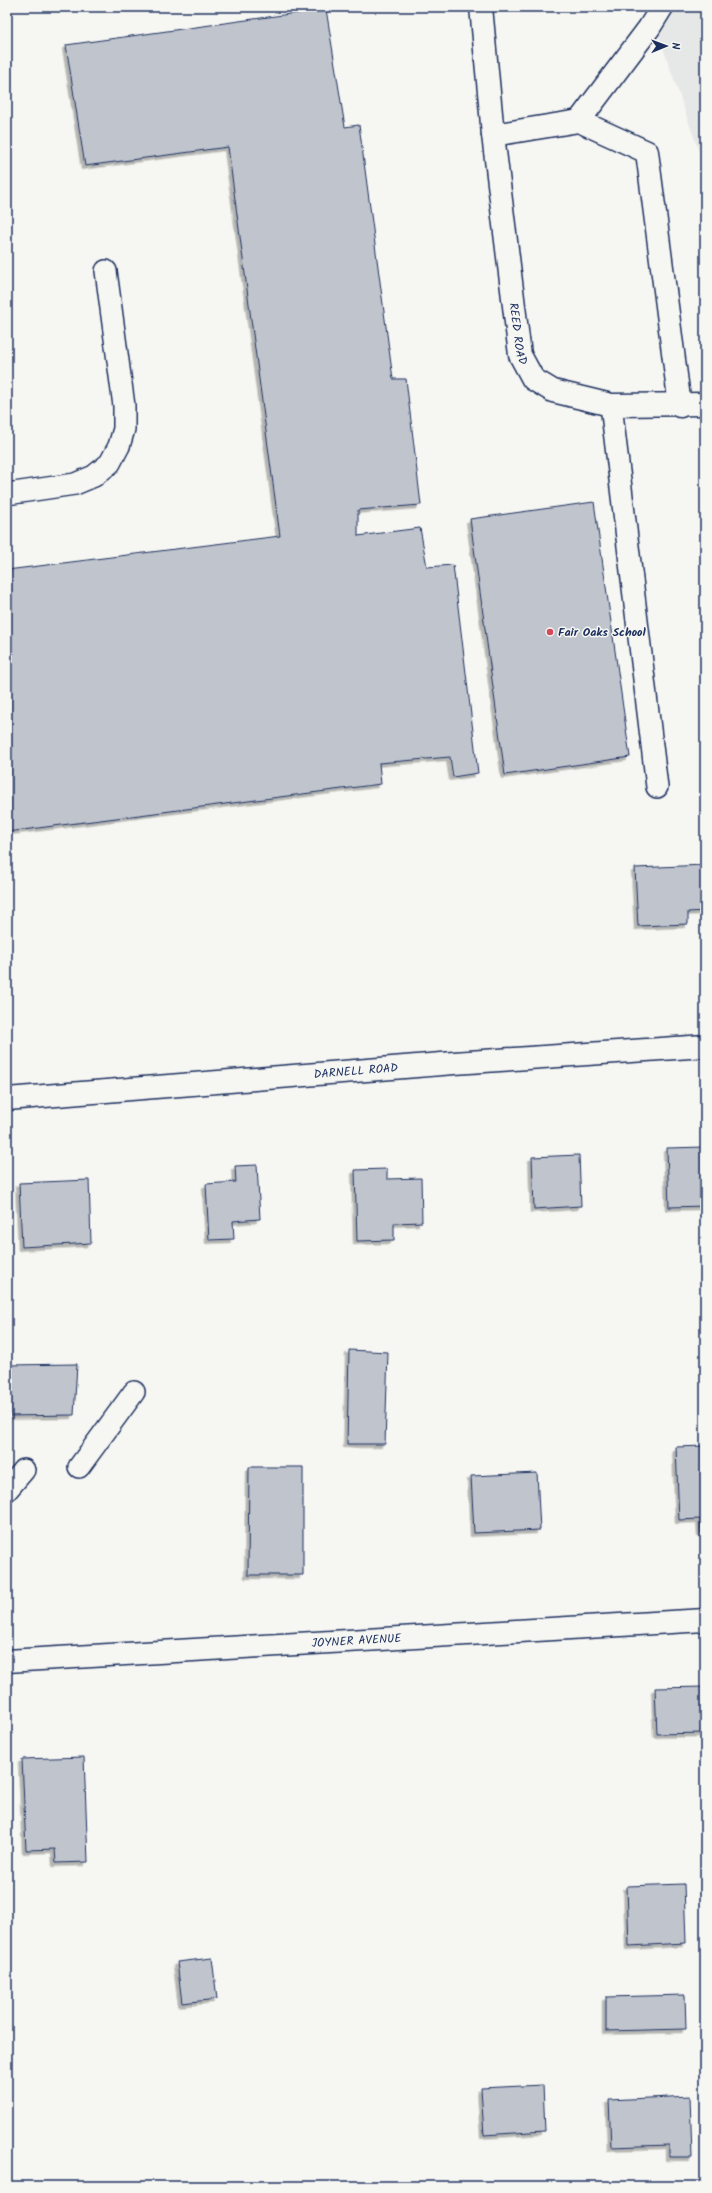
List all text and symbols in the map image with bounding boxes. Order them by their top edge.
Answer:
north arrow [646,26,686,66]
text: N [666,42,684,50]
street label: REED ROAD [504,302,533,369]
place label: Fair Oaks School [558,623,647,642]
marker: Fair Oaks School [545,627,555,637]
street label: DARNELL ROAD [313,1059,399,1084]
street label: JOYNER AVENUE [311,1629,403,1653]

